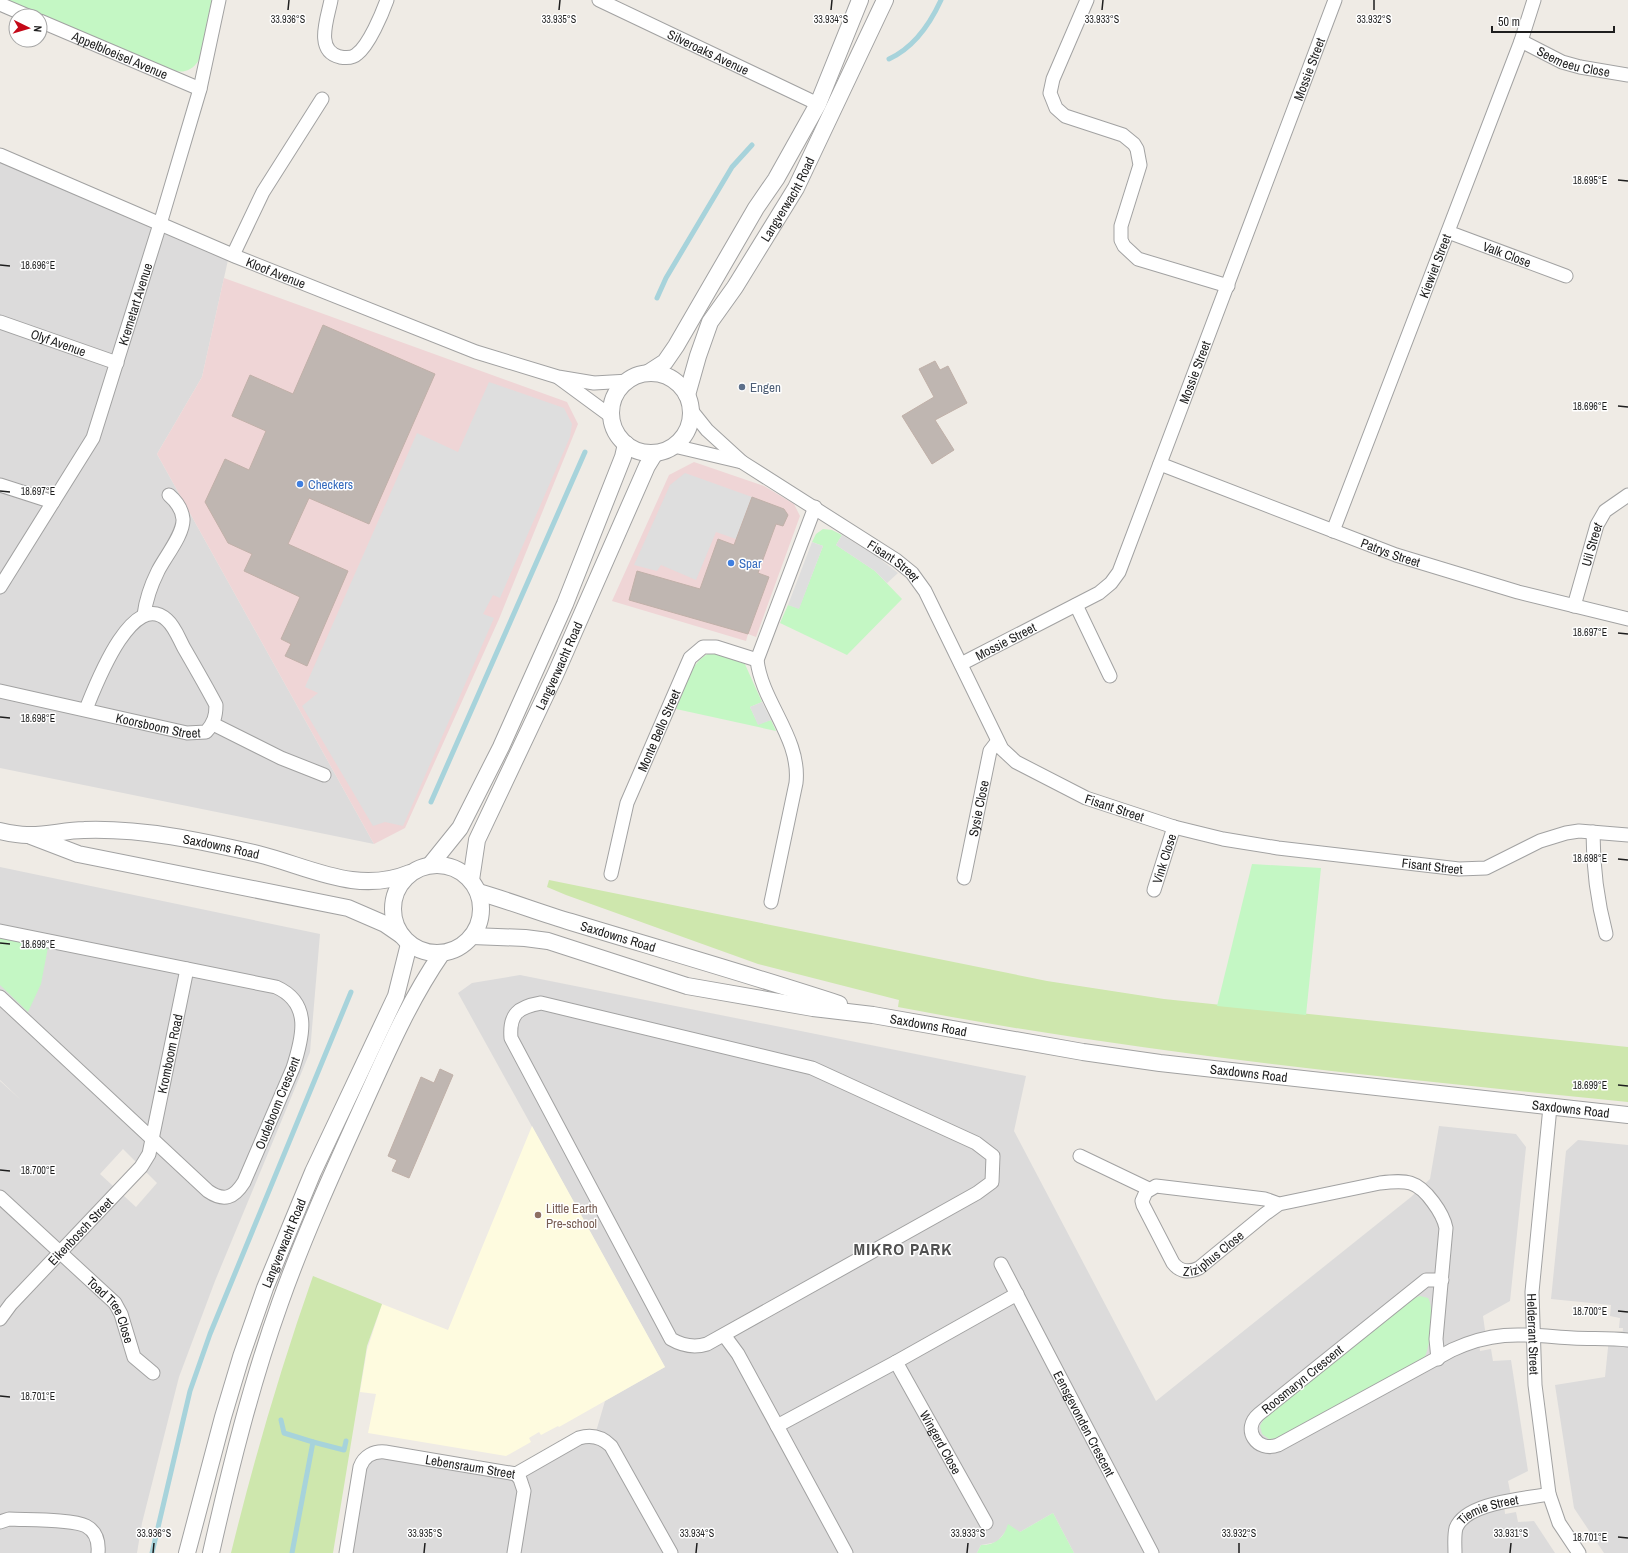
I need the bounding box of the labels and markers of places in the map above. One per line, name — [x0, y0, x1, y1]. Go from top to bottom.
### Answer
place label: Engen — [750, 379, 781, 396]
marker: Engen — [737, 382, 747, 392]
place label: Checkers — [308, 476, 353, 493]
marker: Checkers — [295, 479, 305, 489]
place label: Spar — [739, 555, 762, 572]
marker: Spar — [726, 558, 736, 568]
place label: Little Earth Pre-school — [546, 1200, 598, 1232]
marker: Little Earth Pre-school — [533, 1210, 543, 1220]

